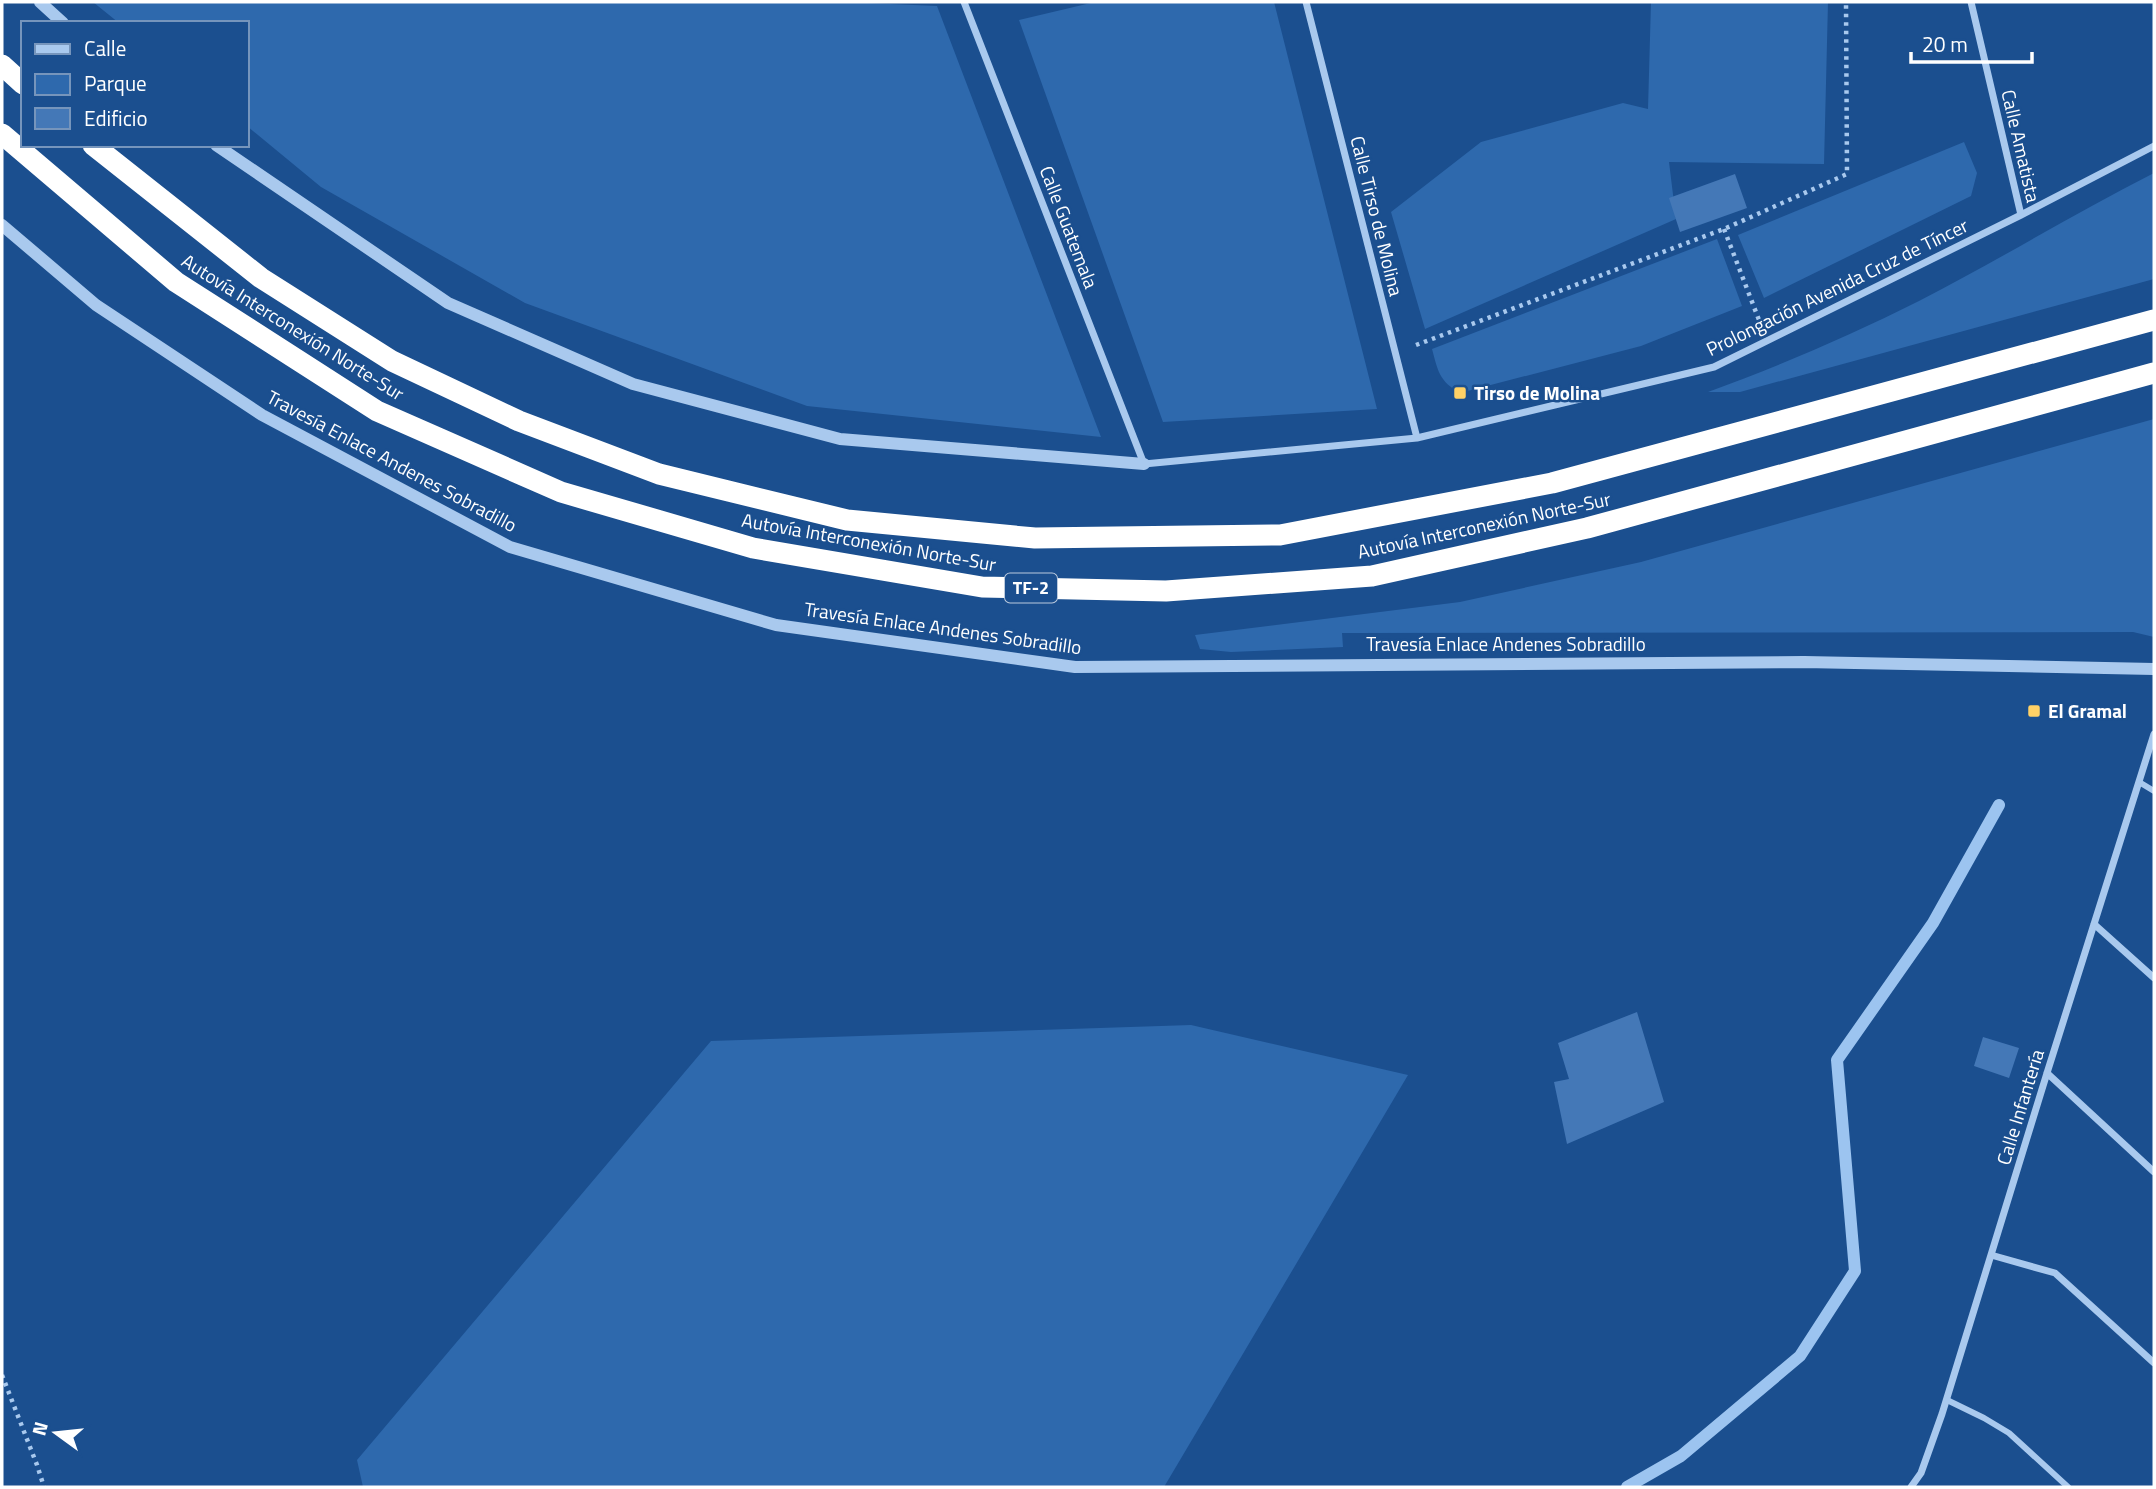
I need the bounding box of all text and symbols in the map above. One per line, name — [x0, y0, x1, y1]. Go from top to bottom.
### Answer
legend — [21, 21, 248, 147]
scale bar — [1911, 21, 2032, 65]
text: 20 m — [1922, 28, 1968, 60]
text: Calle — [84, 32, 126, 64]
text: Parque — [84, 67, 147, 99]
street label: Calle Amatista — [1994, 87, 2049, 206]
text: Edificio — [84, 102, 148, 134]
street label: Calle Tirso de Molina — [1344, 133, 1412, 300]
street label: Calle Guatemala — [1033, 161, 1106, 293]
street label: Prolongación Avenida Cruz de Tíncer — [1701, 210, 1973, 363]
street label: Autovía Interconexión Norte-Sur — [176, 246, 411, 407]
place label: Tirso de Molina — [1474, 378, 1600, 407]
street label: Travesía Enlace Andenes Sobradillo — [262, 382, 522, 539]
marker: Tirso de Molina — [1452, 385, 1468, 401]
street label: Autovía Interconexión Norte-Sur — [1355, 483, 1613, 566]
street label: Autovía Interconexión Norte-Sur — [740, 505, 999, 578]
road number: TF-2 — [1005, 574, 1057, 602]
street label: Travesía Enlace Andenes Sobradillo — [803, 594, 1084, 661]
street label: Travesía Enlace Andenes Sobradillo — [1366, 629, 1646, 658]
place label: El Gramal — [2048, 696, 2127, 725]
marker: El Gramal — [2026, 703, 2042, 719]
street label: Calle Infantería — [1988, 1045, 2051, 1168]
north arrow — [21, 1398, 91, 1468]
text: N — [23, 1418, 55, 1439]

